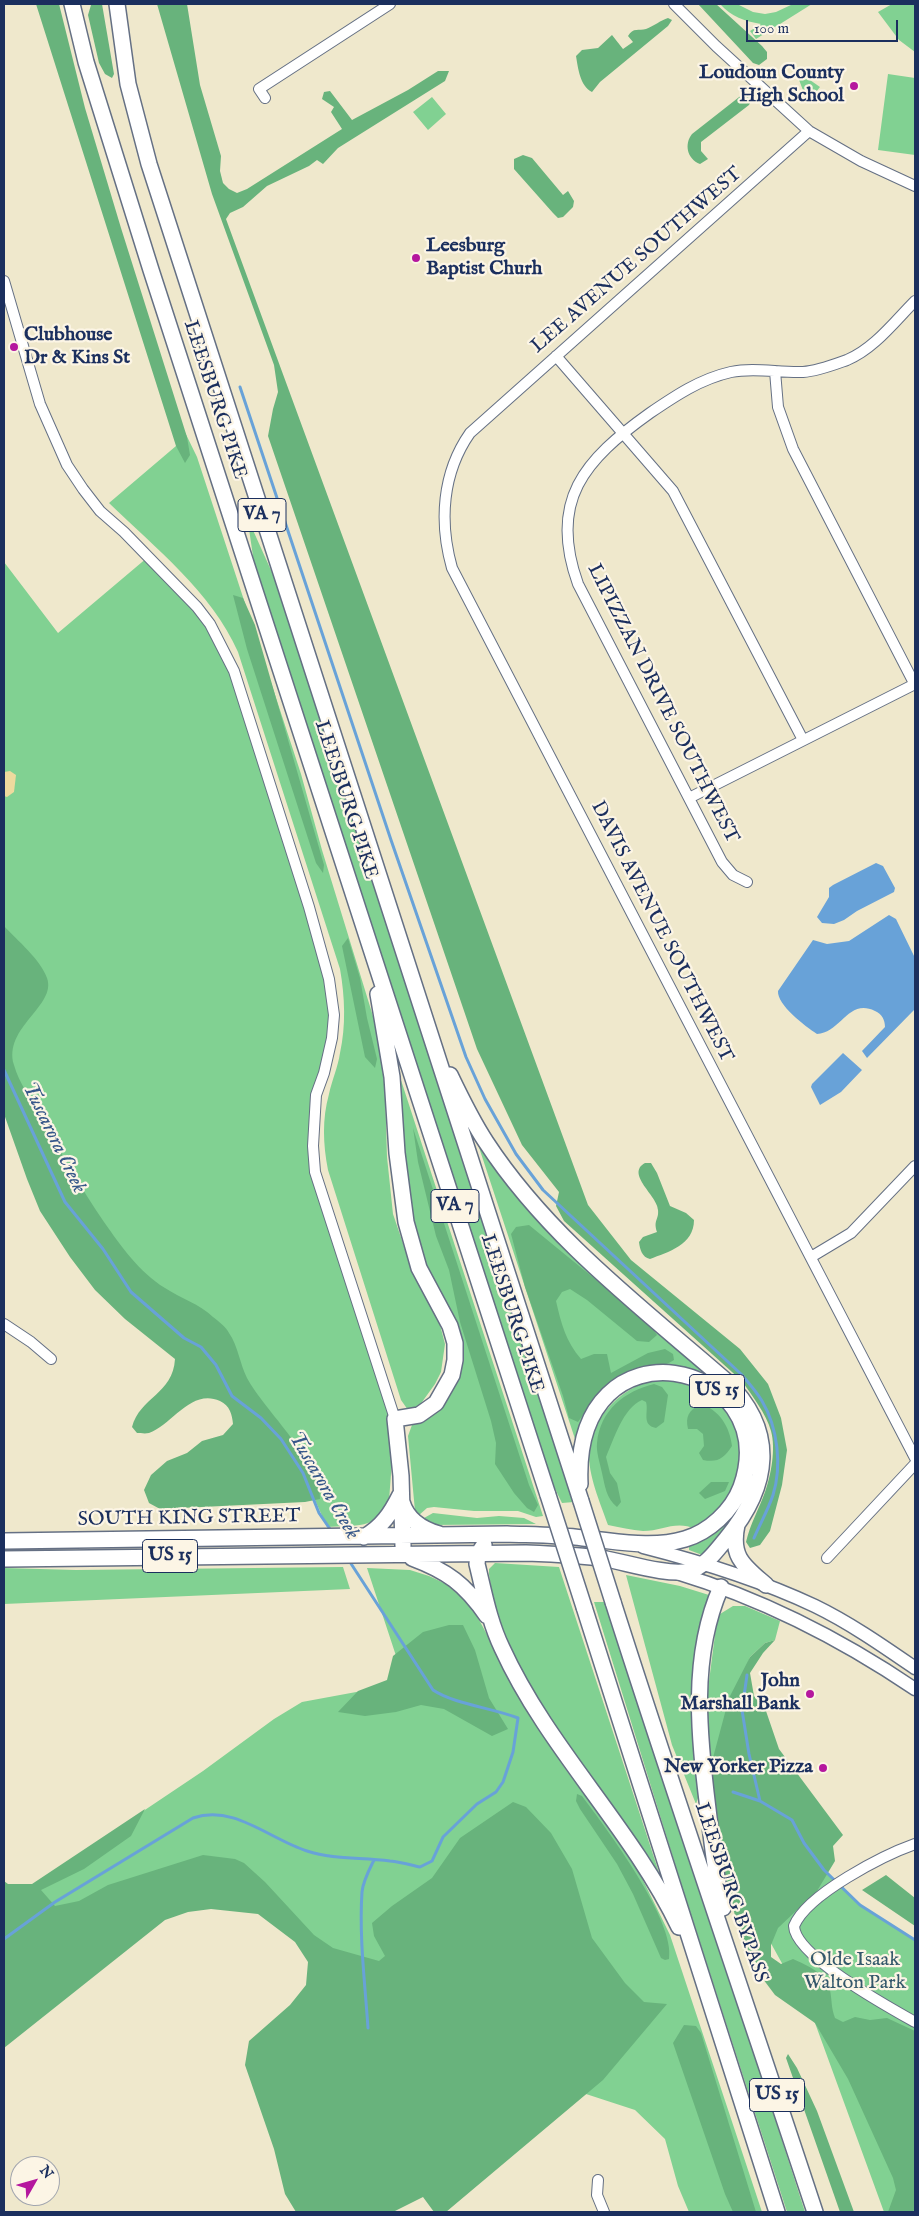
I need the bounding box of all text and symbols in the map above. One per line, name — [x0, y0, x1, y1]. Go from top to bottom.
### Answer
scale bar — [749, 10, 902, 42]
text: 100 m — [754, 19, 789, 38]
place label: Loudoun County High School — [699, 62, 844, 109]
marker: Loudoun County High School — [848, 80, 860, 92]
street label: LEE AVENUE SOUTHWEST — [527, 163, 747, 359]
place label: Leesburg Baptist Churh — [426, 235, 542, 282]
marker: Leesburg Baptist Churh — [410, 252, 422, 264]
street label: LEESBURG PIKE — [177, 318, 251, 482]
place label: Clubhouse Dr & Kins St — [24, 324, 130, 371]
marker: Clubhouse Dr & Kins St — [8, 341, 20, 353]
road number: VA 7 — [238, 498, 286, 532]
street label: LIPIZZAN DRIVE SOUTHWEST — [581, 560, 743, 848]
street label: LEESBURG PIKE — [308, 718, 382, 882]
street label: DAVIS AVENUE SOUTHWEST — [585, 797, 737, 1067]
water label: Tuscarora Creek — [15, 1078, 91, 1198]
road number: VA 7 — [431, 1190, 479, 1222]
street label: LEESBURG PIKE — [474, 1232, 548, 1396]
road number: US 15 — [690, 1374, 744, 1408]
water label: Tuscarora Creek — [282, 1427, 364, 1545]
street label: SOUTH KING STREET — [78, 1505, 300, 1533]
road number: US 15 — [142, 1540, 198, 1572]
place label: John Marshall Bank — [680, 1670, 800, 1717]
marker: John Marshall Bank — [804, 1688, 816, 1700]
place label: New Yorker Pizza — [664, 1756, 813, 1780]
marker: New Yorker Pizza — [817, 1762, 829, 1774]
street label: LEESBURG BYPASS — [688, 1800, 772, 1986]
park label: Olde Isaak Walton Park — [804, 1949, 906, 1996]
road number: US 15 — [750, 2078, 804, 2112]
north arrow — [10, 2156, 60, 2206]
text: N — [35, 2162, 57, 2183]

